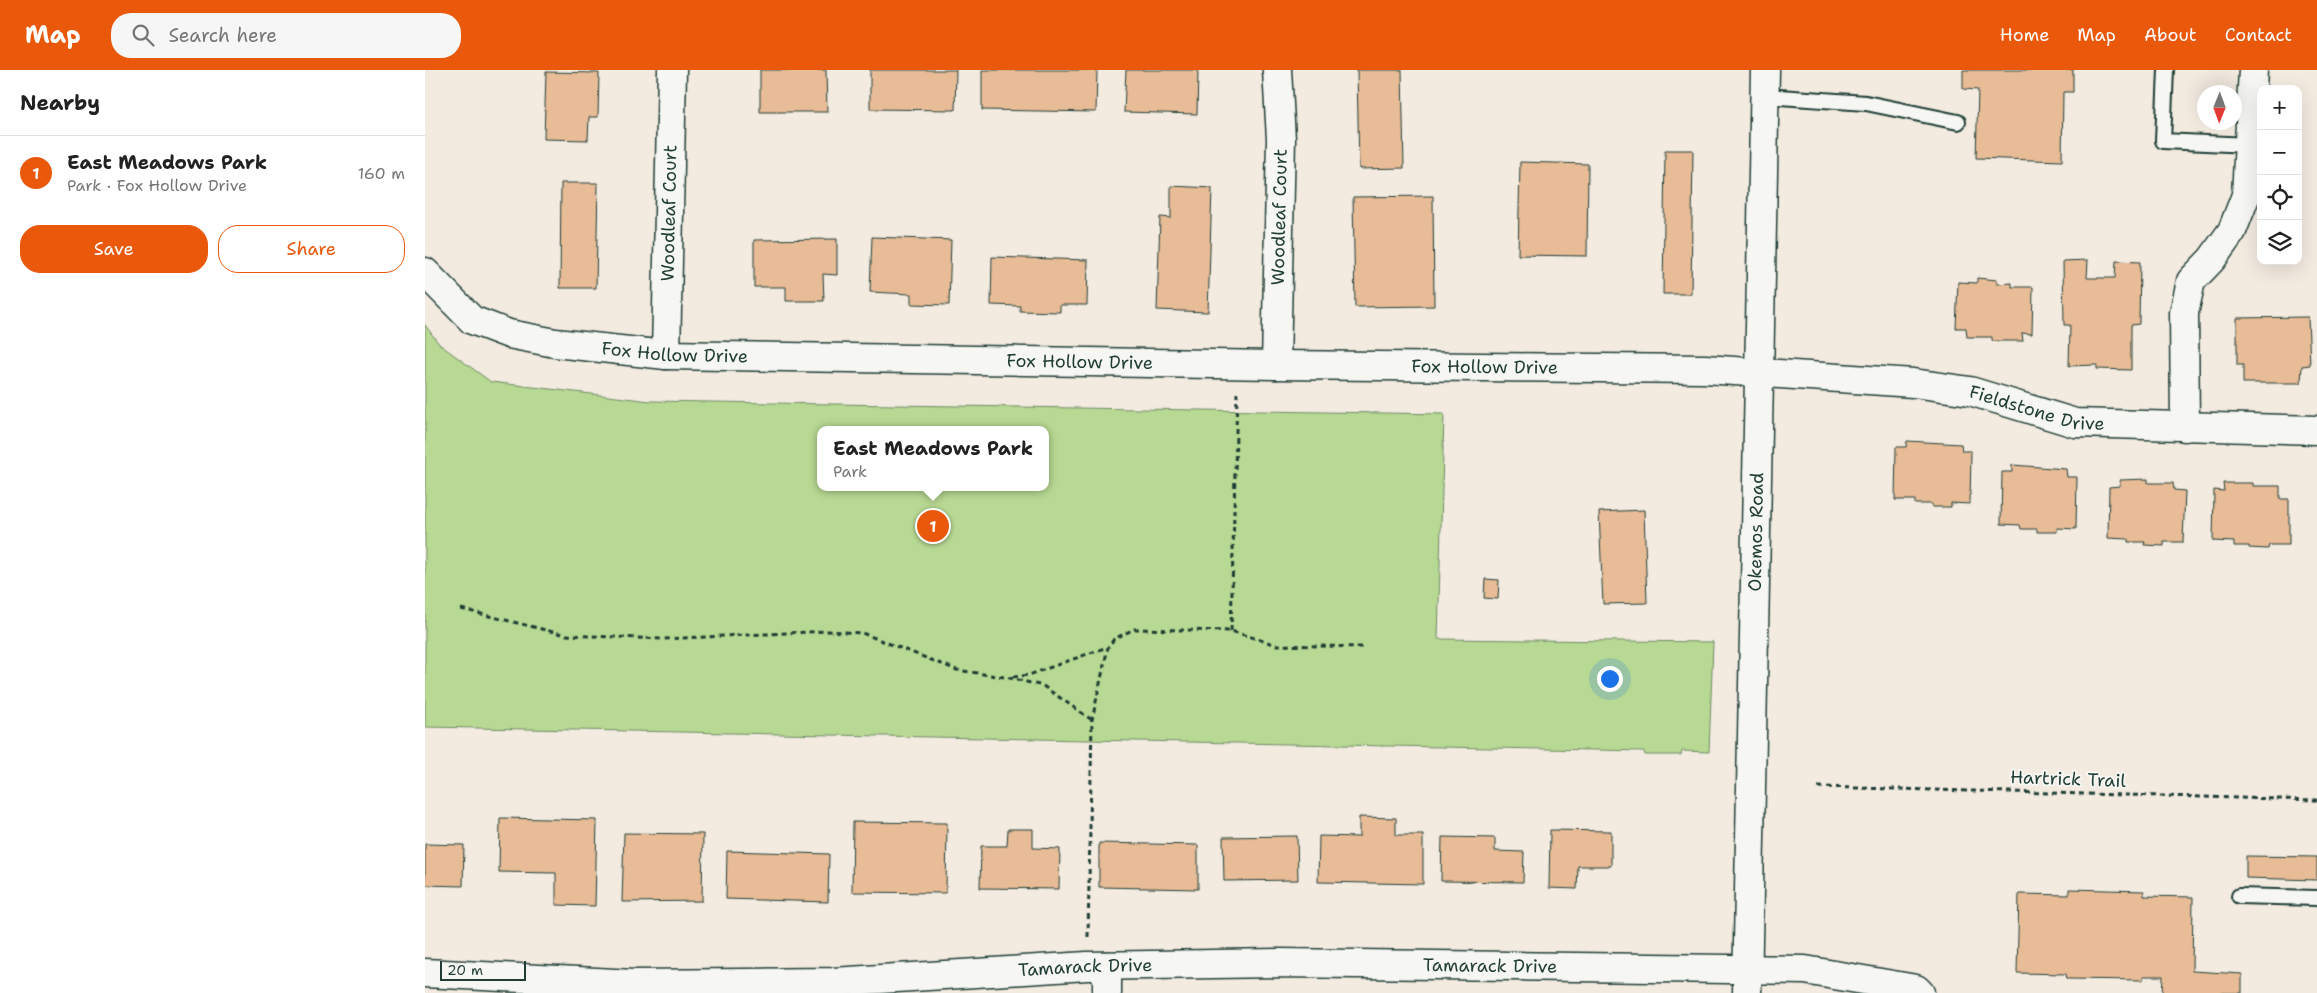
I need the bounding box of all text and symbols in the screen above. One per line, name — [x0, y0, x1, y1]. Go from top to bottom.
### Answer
search box — [111, 13, 461, 58]
text: Map — [25, 19, 81, 51]
icon: search — [129, 21, 157, 49]
text: Search here — [169, 23, 277, 48]
text: Home — [2000, 23, 2049, 47]
text: Map — [2077, 23, 2116, 47]
text: About — [2144, 23, 2197, 47]
text: Contact — [2225, 23, 2292, 47]
north arrow — [2197, 85, 2242, 130]
map controls — [2257, 85, 2302, 265]
button: + — [2257, 85, 2302, 130]
text: Nearby — [20, 89, 100, 117]
button: − — [2257, 130, 2302, 175]
street label: Woodleaf Court — [656, 144, 682, 282]
street label: Woodleaf Court — [1266, 148, 1293, 286]
text: East Meadows Park — [67, 150, 267, 175]
text: 1 — [32, 163, 40, 184]
text: 160 m — [358, 163, 405, 184]
text: Park · Fox Hollow Drive — [67, 175, 247, 196]
button: locate — [2257, 175, 2302, 220]
button: layers — [2257, 220, 2302, 265]
button: Save — [20, 225, 208, 273]
button: Share — [218, 225, 405, 273]
street label: Fox Hollow Drive — [600, 336, 748, 368]
street label: Fox Hollow Drive — [1006, 349, 1153, 375]
street label: Fox Hollow Drive — [1411, 354, 1558, 380]
street label: Fieldstone Drive — [1966, 379, 2105, 436]
popup — [817, 426, 1049, 491]
text: East Meadows Park — [833, 436, 1033, 461]
text: Park — [833, 461, 867, 482]
street label: Okemos Road — [1743, 472, 1769, 592]
pin: 1 — [917, 507, 949, 545]
your location — [1597, 666, 1623, 692]
street label: Hartrick Trail — [2010, 765, 2127, 793]
street label: Tamarack Drive — [1017, 953, 1153, 982]
street label: Tamarack Drive — [1423, 953, 1558, 979]
scale bar — [440, 958, 526, 981]
text: 20 m — [447, 961, 483, 979]

